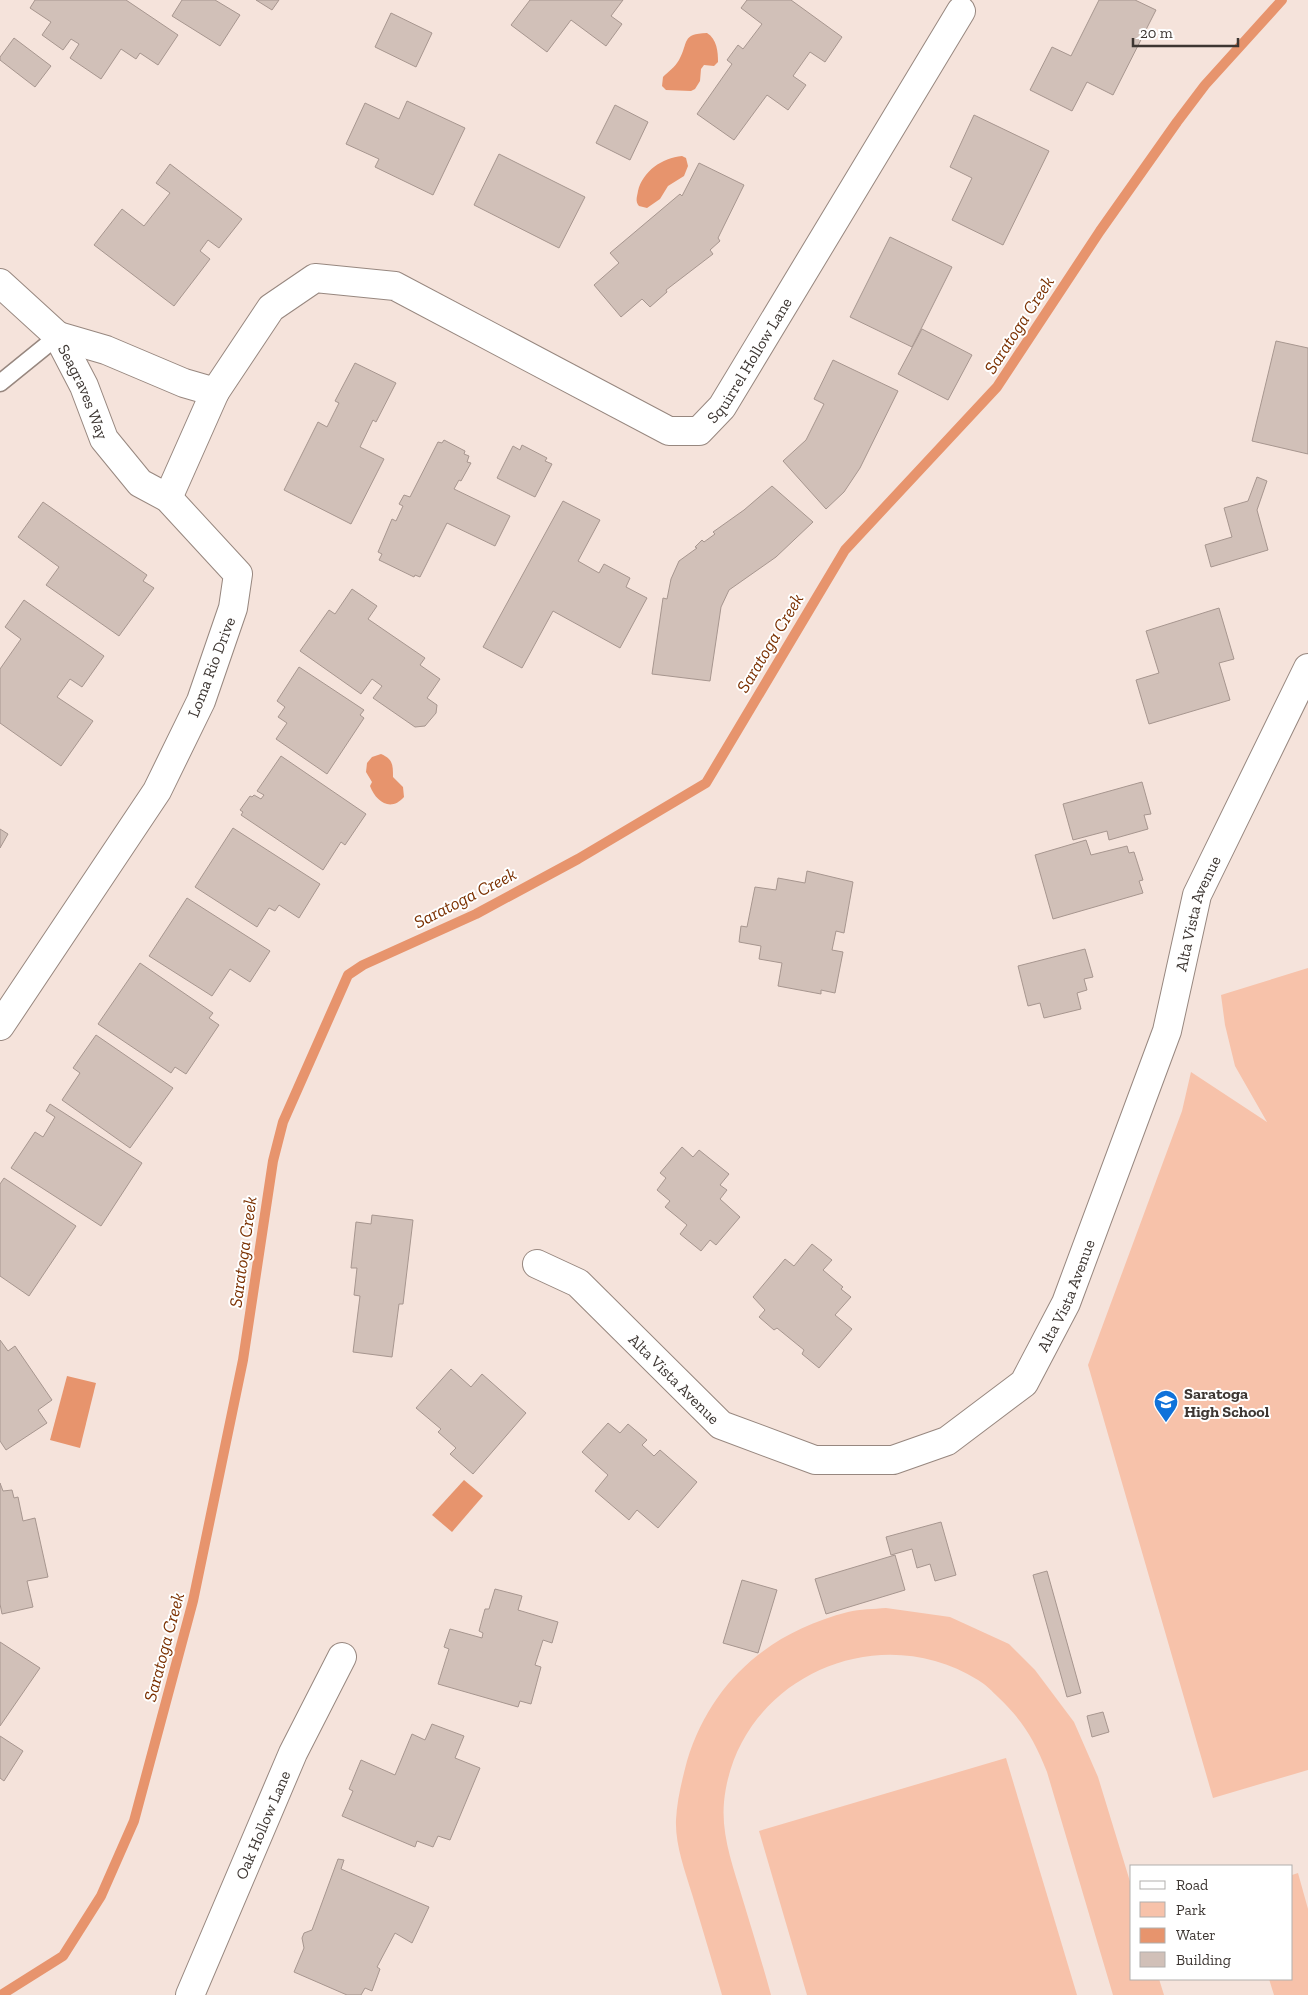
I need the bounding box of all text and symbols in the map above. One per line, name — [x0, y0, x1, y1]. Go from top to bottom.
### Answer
scale bar — [1133, 15, 1238, 47]
text: 20 m — [1140, 24, 1173, 42]
water label: Saratoga Creek — [979, 272, 1059, 378]
street label: Squirrel Hollow Lane — [703, 294, 796, 427]
street label: Seagraves Way — [54, 341, 113, 443]
water label: Saratoga Creek — [732, 589, 808, 697]
street label: Loma Rio Drive — [184, 614, 239, 720]
street label: Alta Vista Avenue — [1171, 853, 1225, 973]
water label: Saratoga Creek — [410, 863, 520, 933]
water label: Saratoga Creek — [224, 1195, 262, 1309]
street label: Alta Vista Avenue — [1033, 1237, 1099, 1355]
street label: Alta Vista Avenue — [625, 1330, 723, 1428]
place label: Saratoga High School — [1184, 1384, 1270, 1421]
school or university icon: Saratoga High School — [1153, 1389, 1179, 1423]
water label: Saratoga Creek — [139, 1590, 189, 1704]
street label: Oak Hollow Lane — [231, 1768, 294, 1882]
legend — [1130, 1865, 1293, 1980]
text: Road — [1176, 1876, 1209, 1894]
text: Park — [1176, 1901, 1206, 1919]
text: Water — [1176, 1926, 1216, 1944]
text: Building — [1176, 1951, 1231, 1969]

